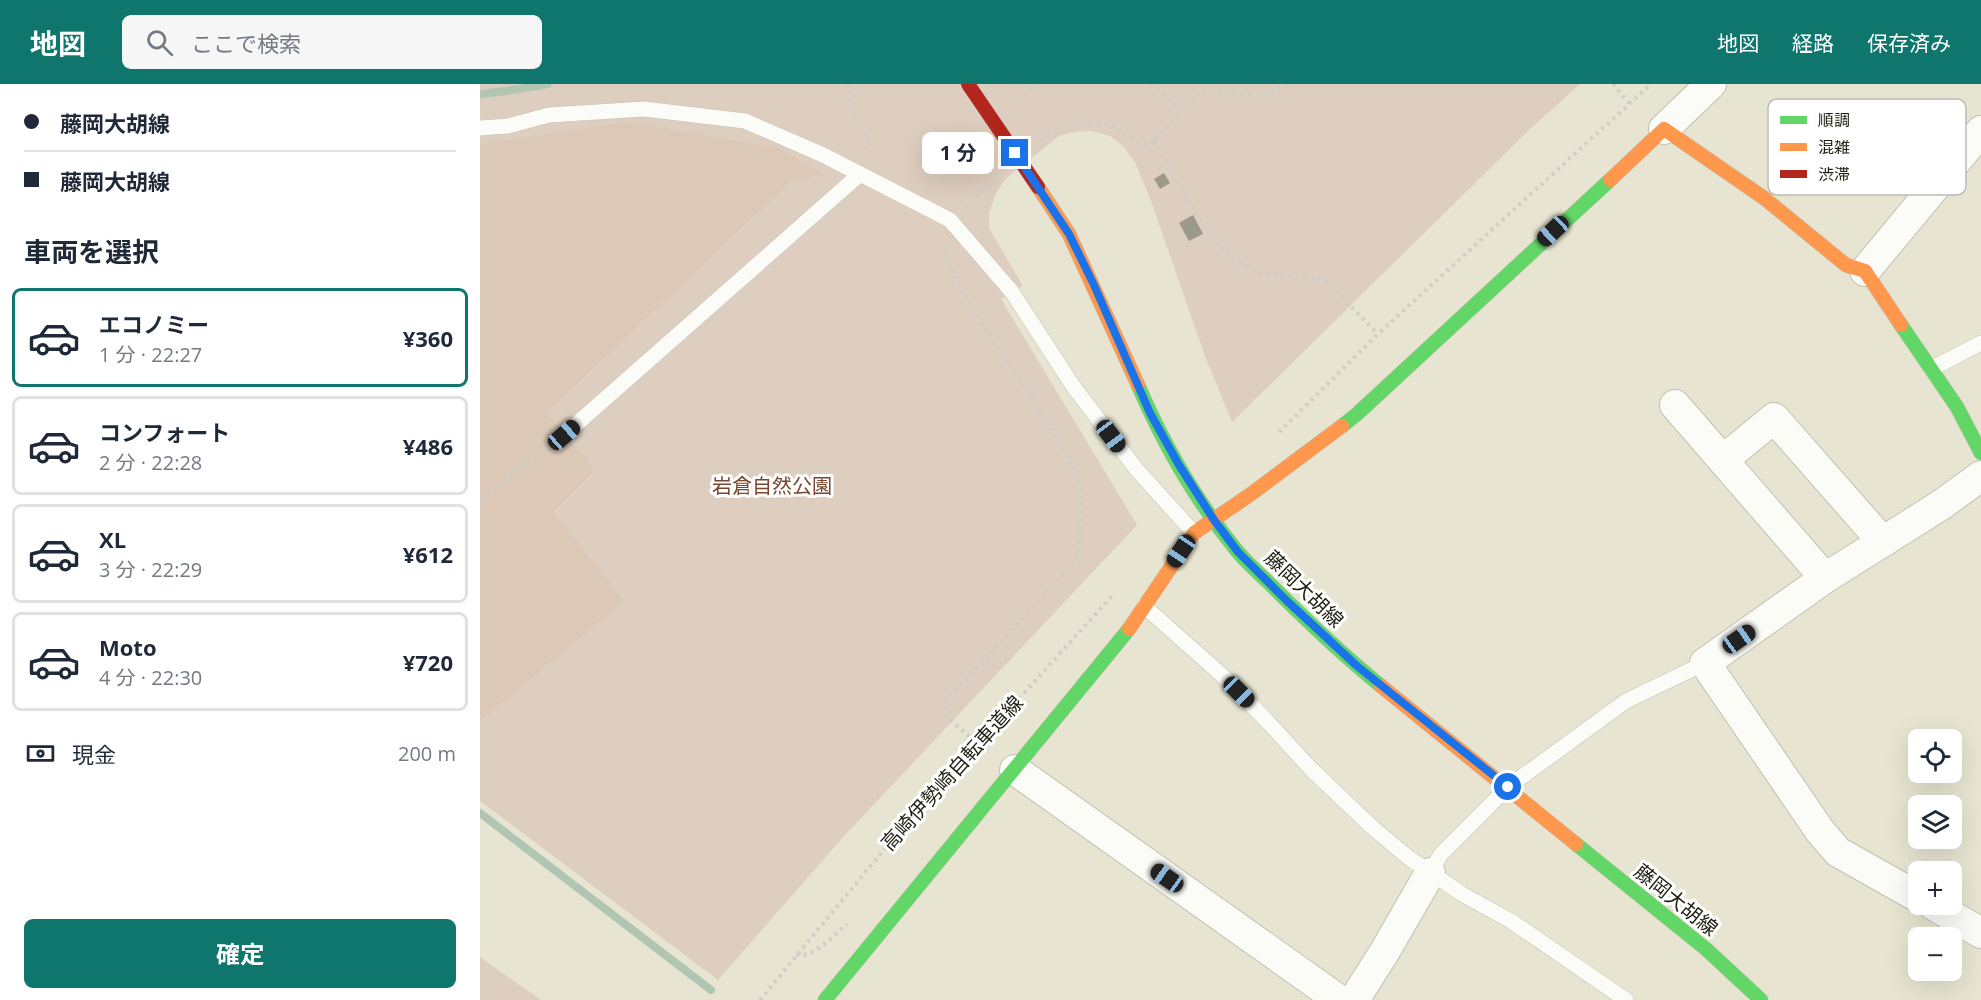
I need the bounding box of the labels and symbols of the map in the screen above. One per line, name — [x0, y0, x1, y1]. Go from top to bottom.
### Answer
legend — [1768, 99, 1966, 195]
text: 順調 — [1818, 109, 1850, 131]
callout: 1 分 — [922, 132, 994, 174]
text: 混雑 — [1818, 136, 1850, 158]
route end — [1001, 139, 1028, 166]
text: 渋滞 — [1818, 163, 1850, 185]
car — [1534, 212, 1572, 250]
car — [545, 416, 583, 454]
car — [1093, 416, 1129, 456]
park label: 岩倉自然公園 — [712, 472, 832, 499]
car — [1163, 531, 1199, 571]
street label: 藤岡大胡線 — [1259, 544, 1350, 633]
car — [1719, 621, 1759, 657]
car — [1220, 673, 1258, 711]
street label: 高崎伊勢崎自転車道線 — [875, 689, 1029, 856]
route start — [1494, 773, 1521, 800]
street label: 藤岡大胡線 — [1629, 858, 1724, 942]
car — [1147, 860, 1187, 896]

